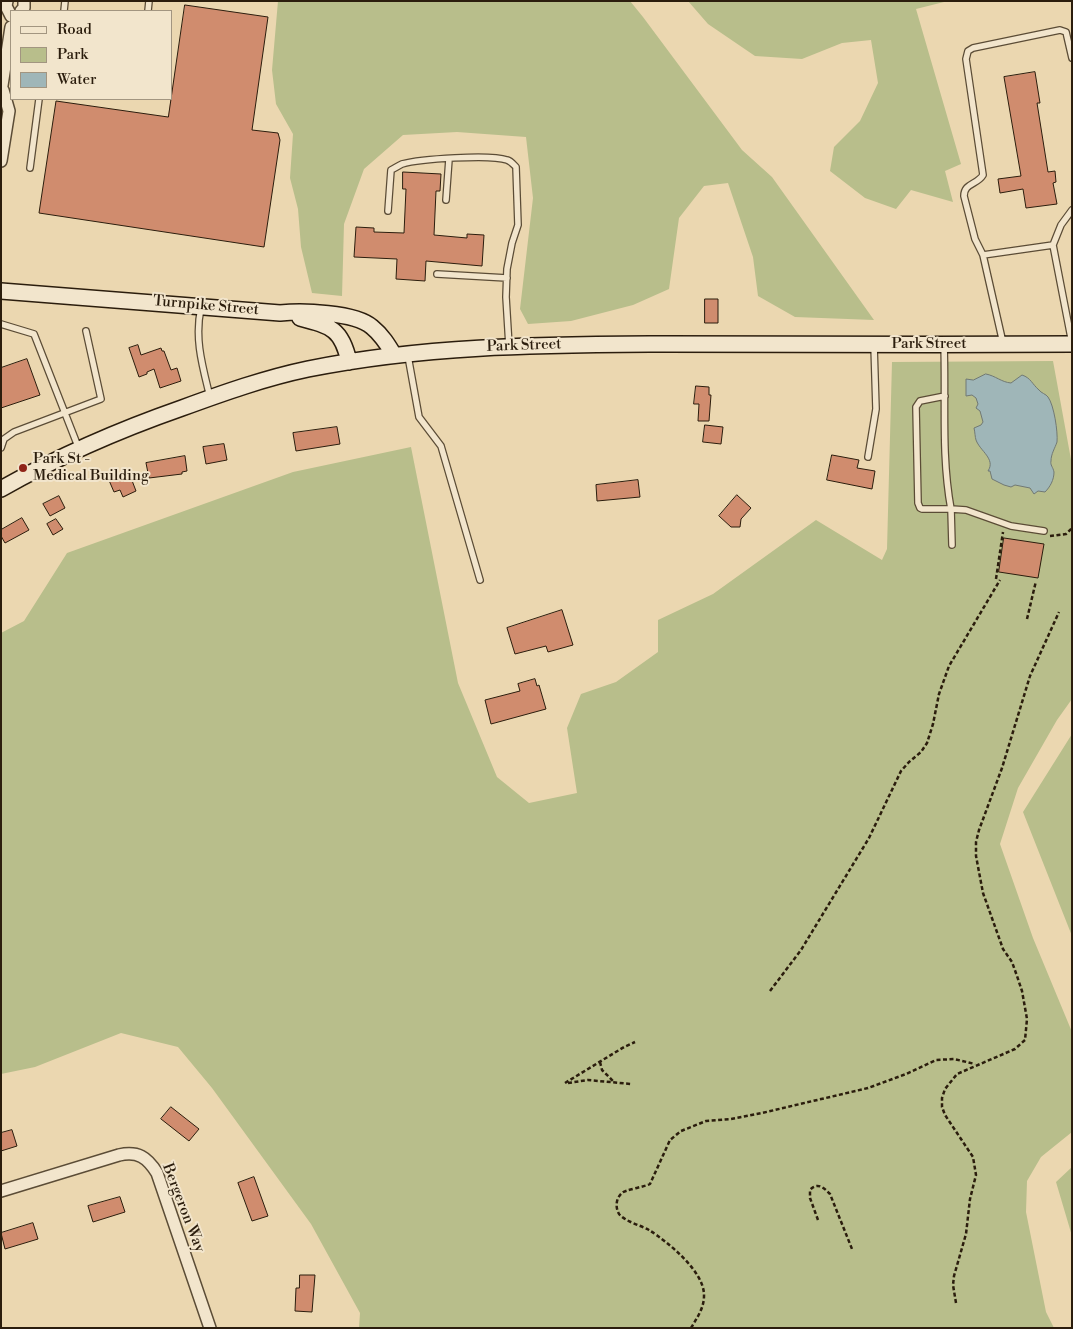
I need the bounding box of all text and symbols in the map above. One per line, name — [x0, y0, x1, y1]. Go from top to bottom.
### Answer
legend — [10, 10, 172, 100]
text: Road — [57, 20, 92, 39]
text: Park — [57, 45, 88, 64]
text: Water — [57, 70, 96, 89]
street label: Turnpike Street — [152, 292, 260, 320]
street label: Park Street — [891, 335, 967, 353]
street label: Park Street — [486, 336, 562, 356]
place label: Park St - Medical Building — [33, 450, 149, 485]
marker: Park St - Medical Building — [17, 462, 29, 474]
street label: Bergeron Way — [158, 1161, 208, 1255]

